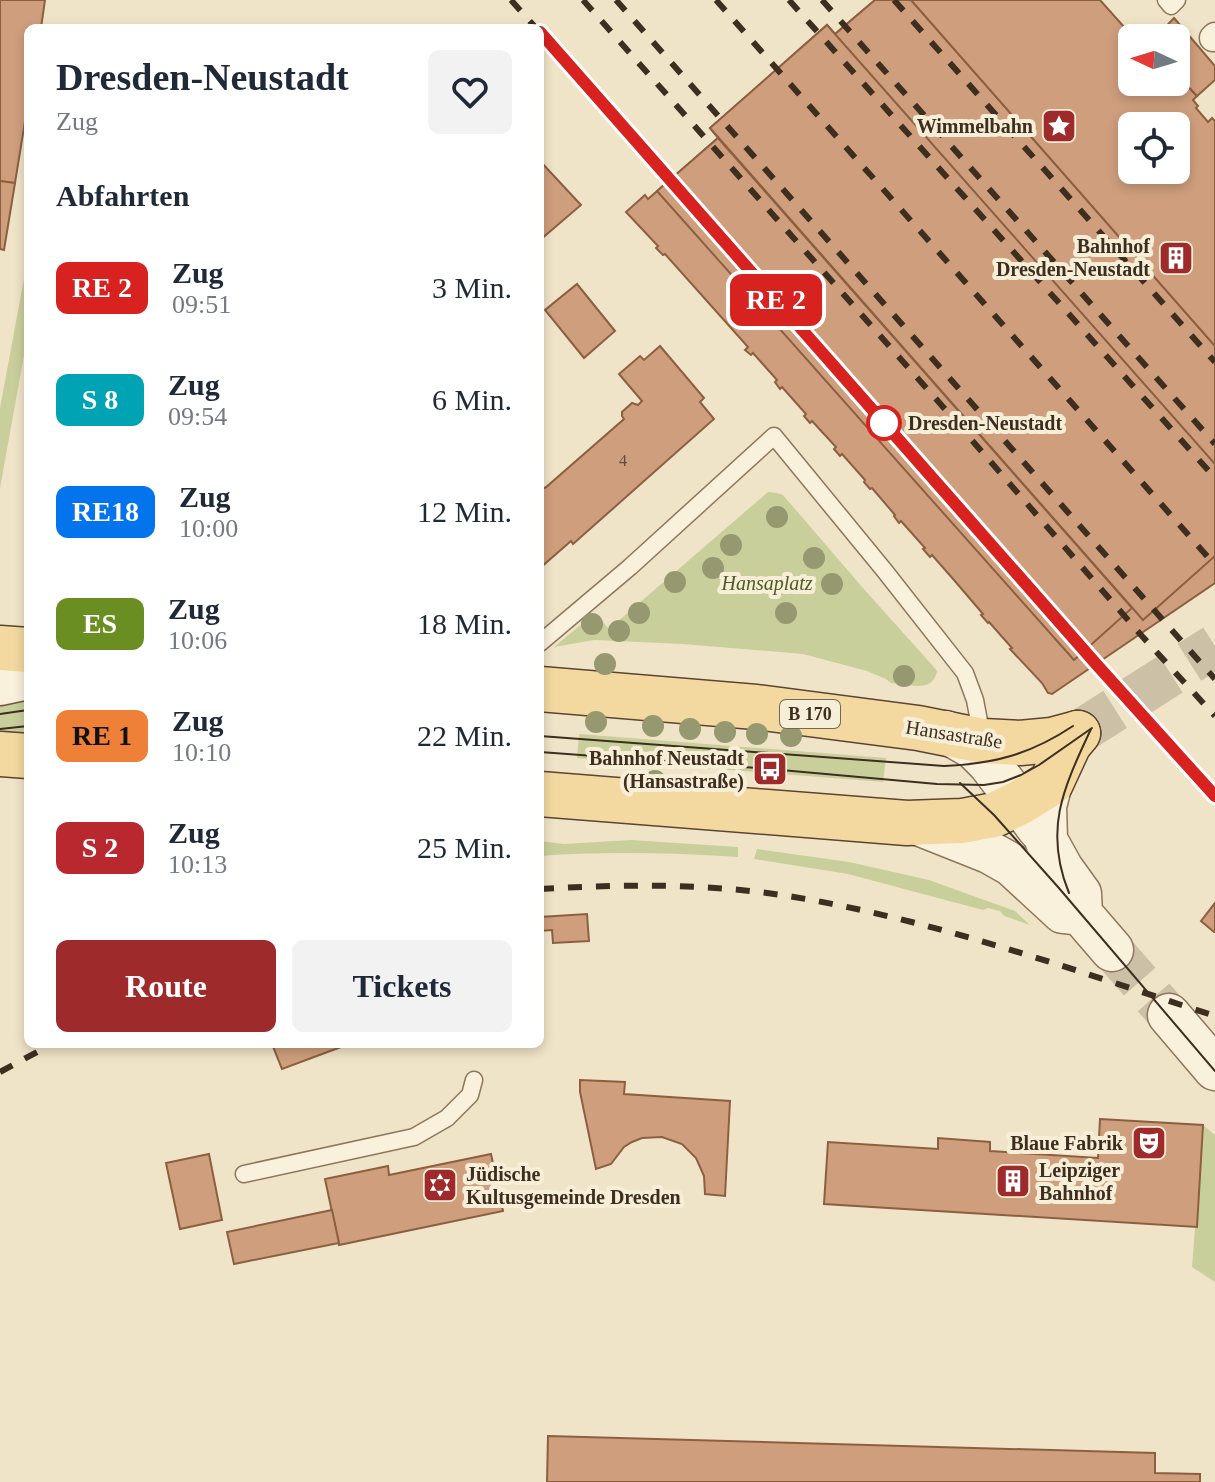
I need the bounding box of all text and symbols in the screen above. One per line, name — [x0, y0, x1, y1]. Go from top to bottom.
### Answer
north arrow — [1118, 24, 1190, 96]
map controls — [1118, 24, 1190, 184]
button: heart — [428, 50, 512, 134]
text: Dresden-Neustadt — [56, 56, 349, 98]
text: Zug — [56, 107, 98, 136]
place icon: Wimmelbahn — [1040, 107, 1078, 145]
button: locate — [1118, 112, 1190, 184]
place label: Wimmelbahn — [917, 115, 1033, 137]
text: Abfahrten — [56, 179, 189, 212]
place label: Bahnhof Dresden-Neustadt — [996, 235, 1150, 280]
building icon: Bahnhof Dresden-Neustadt — [1157, 239, 1195, 277]
text: Zug — [172, 256, 224, 289]
text: 3 Min. — [432, 271, 512, 304]
text: RE 2 — [72, 272, 132, 303]
line badge: RE 2 — [720, 274, 832, 326]
text: RE 2 — [746, 284, 806, 315]
text: 09:51 — [172, 290, 231, 319]
text: Zug — [168, 368, 220, 401]
text: 6 Min. — [432, 383, 512, 416]
text: S 8 — [82, 384, 118, 415]
text: 09:54 — [168, 402, 227, 431]
marker: Dresden-Neustadt — [867, 406, 901, 440]
place label: Dresden-Neustadt — [908, 412, 1062, 434]
house number: 4 — [619, 452, 627, 469]
text: Zug — [179, 480, 231, 513]
text: 12 Min. — [417, 495, 512, 528]
text: RE18 — [72, 496, 139, 527]
text: 10:00 — [179, 514, 238, 543]
park label: Hansaplatz — [720, 572, 813, 595]
text: Zug — [168, 592, 220, 625]
text: 18 Min. — [417, 607, 512, 640]
text: ES — [83, 608, 117, 639]
text: 10:06 — [168, 626, 227, 655]
road number: B 170 — [780, 700, 840, 728]
text: Zug — [172, 704, 224, 737]
street label: Hansastraße — [904, 715, 1004, 753]
text: 22 Min. — [417, 719, 512, 752]
text: RE 1 — [72, 720, 132, 751]
text: 10:10 — [172, 738, 231, 767]
place label: Bahnhof Neustadt (Hansastraße) — [589, 747, 744, 793]
bus stop icon: Bahnhof Neustadt (Hansastraße) — [751, 750, 789, 788]
text: Zug — [168, 816, 220, 849]
text: 25 Min. — [417, 831, 512, 864]
text: S 2 — [82, 832, 118, 863]
text: 10:13 — [168, 850, 227, 879]
button: Route — [56, 940, 276, 1032]
button: Tickets — [292, 940, 512, 1032]
theatre icon: Blaue Fabrik — [1130, 1124, 1168, 1162]
place label: Blaue Fabrik — [1010, 1132, 1124, 1154]
place label: Leipziger Bahnhof — [1039, 1159, 1120, 1204]
building icon: Leipziger Bahnhof — [994, 1162, 1032, 1200]
place label: Jüdische Kultusgemeinde Dresden — [466, 1163, 681, 1209]
synagogue icon: Jüdische Kultusgemeinde Dresden — [421, 1166, 459, 1204]

